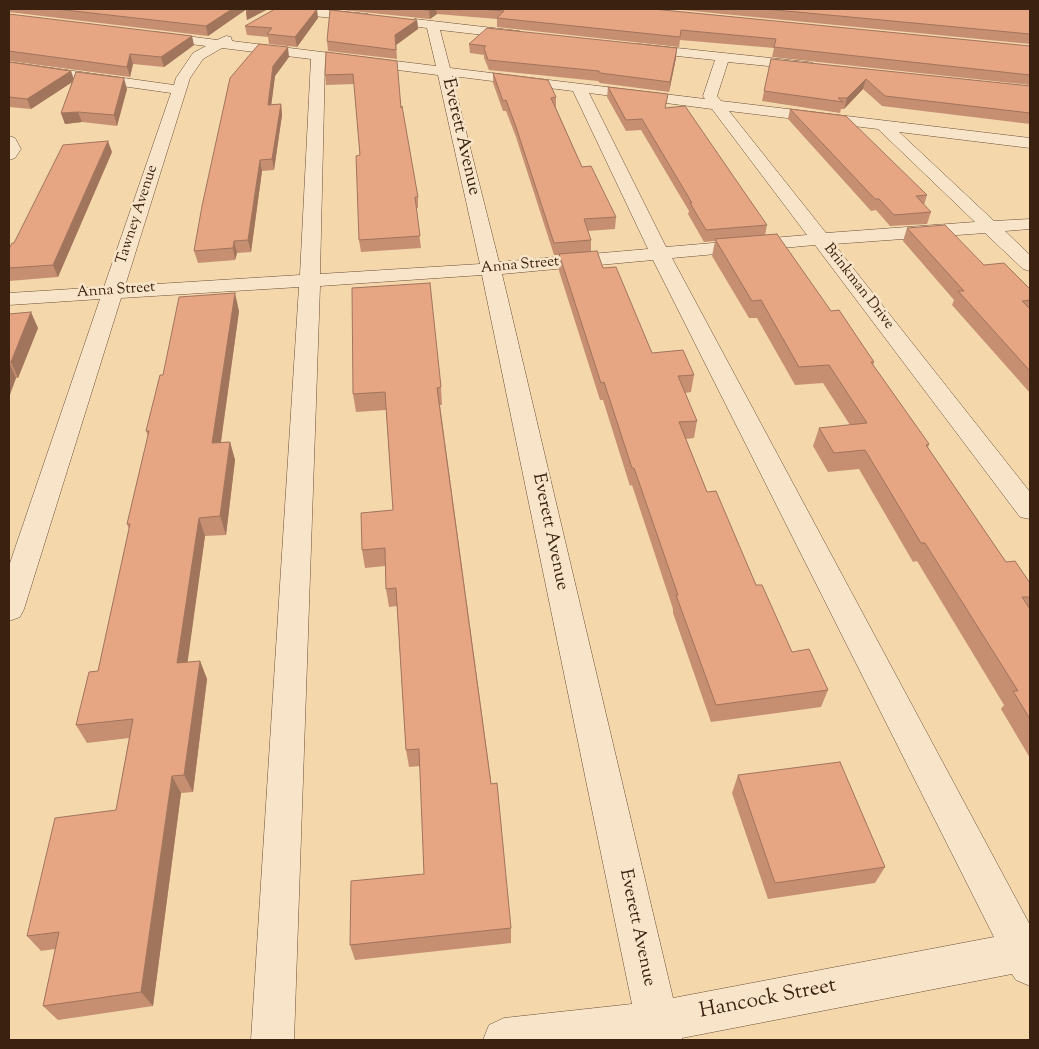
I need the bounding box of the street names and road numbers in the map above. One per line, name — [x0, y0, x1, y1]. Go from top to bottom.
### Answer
street label: Everett Avenue — [436, 76, 484, 198]
street label: Tawney Avenue — [113, 163, 163, 267]
street label: Brinkman Drive — [819, 241, 897, 333]
street label: Anna Street — [480, 254, 560, 278]
street label: Anna Street — [76, 279, 156, 303]
street label: Everett Avenue — [526, 471, 572, 593]
street label: Everett Avenue — [613, 867, 659, 989]
street label: Hancock Street — [697, 974, 839, 1026]

